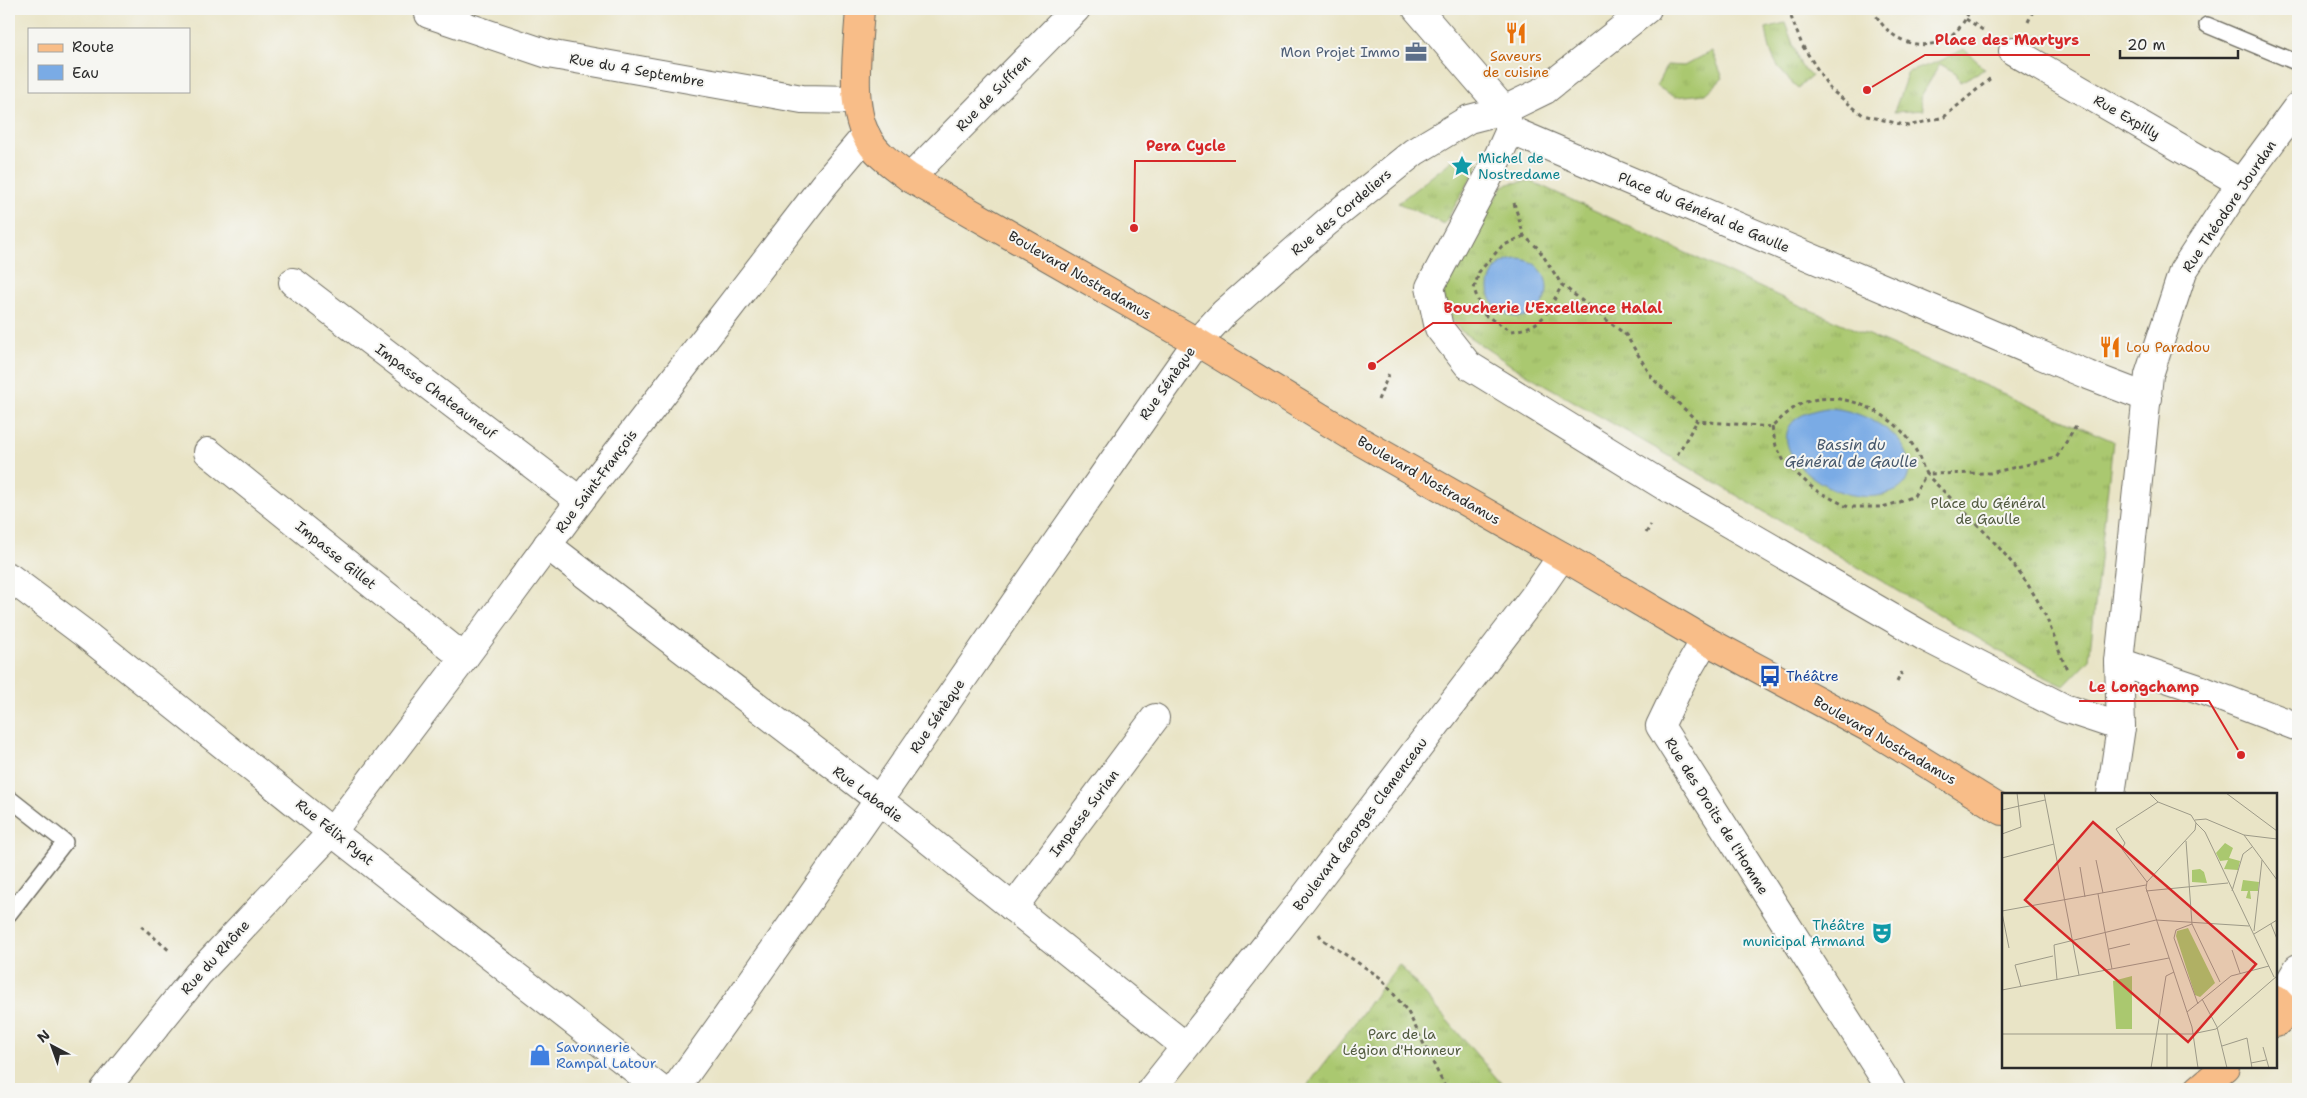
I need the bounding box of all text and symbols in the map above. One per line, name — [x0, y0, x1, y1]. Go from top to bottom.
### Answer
restaurant icon: Saveurs de cuisine — [1503, 20, 1529, 46]
callout: Place des Martyrs — [1925, 25, 2090, 55]
legend — [28, 28, 190, 92]
scale bar — [2120, 28, 2237, 60]
text: Place des Martyrs — [1935, 30, 2079, 50]
text: 20 m — [2127, 35, 2166, 55]
text: Route — [72, 37, 114, 57]
office icon: Mon Projet Immo — [1403, 39, 1429, 65]
place label: Mon Projet Immo — [1281, 43, 1400, 61]
place label: Saveurs de cuisine — [1483, 47, 1549, 81]
street label: Rue du 4 Septembre — [568, 49, 706, 91]
street label: Rue de Suffren — [952, 51, 1034, 135]
text: Eau — [72, 63, 99, 83]
street label: Rue Expilly — [2091, 91, 2163, 143]
callout: Pera Cycle — [1135, 131, 1236, 161]
text: Pera Cycle — [1146, 136, 1226, 156]
street label: Rue Théodore Jourdan — [2178, 136, 2280, 275]
place label: Michel de Nostredame — [1478, 149, 1561, 183]
place icon: Michel de Nostredame — [1449, 153, 1475, 179]
street label: Rue des Cordeliers — [1287, 165, 1395, 259]
street label: Place du Général de Gaulle — [1615, 168, 1793, 256]
street label: Boulevard Nostradamus — [1005, 227, 1155, 323]
callout: Boucherie L'Excellence Halal — [1433, 293, 1672, 323]
text: Boucherie L'Excellence Halal — [1443, 298, 1663, 318]
restaurant icon: Lou Paradou — [2097, 334, 2123, 360]
place label: Lou Paradou — [2126, 338, 2210, 356]
street label: Impasse Chateauneuf — [372, 340, 501, 443]
street label: Rue Sénèque — [1135, 343, 1199, 423]
street label: Rue Saint-François — [551, 426, 641, 536]
street label: Boulevard Nostradamus — [1354, 432, 1504, 528]
water label: Bassin du Général de Gaulle — [1785, 435, 1917, 472]
park label: Place du Général de Gaulle — [1930, 494, 2046, 528]
street label: Impasse Gillet — [292, 517, 380, 593]
bus stop icon: Théâtre — [1757, 663, 1783, 689]
place label: Théâtre — [1786, 667, 1839, 685]
callout: Le Longchamp — [2079, 671, 2209, 701]
street label: Rue Sénèque — [906, 675, 968, 757]
text: Le Longchamp — [2089, 677, 2199, 697]
street label: Boulevard Nostradamus — [1810, 692, 1960, 788]
street label: Boulevard Georges Clemenceau — [1289, 734, 1431, 914]
street label: Rue des Droits de l'Homme — [1661, 734, 1773, 898]
street label: Rue Labadie — [829, 762, 907, 826]
street label: Impasse Surian — [1045, 765, 1123, 860]
inset map — [2002, 793, 2277, 1068]
street label: Rue Félix Pyat — [292, 795, 378, 869]
street label: Rue du Rhône — [177, 916, 253, 998]
place label: Théâtre municipal Armand — [1742, 916, 1865, 950]
theatre icon: Théâtre municipal Armand — [1869, 920, 1895, 946]
north arrow — [28, 1020, 78, 1070]
park label: Parc de la Légion d'Honneur — [1343, 1025, 1462, 1059]
text: N — [33, 1026, 54, 1047]
place label: Savonnerie Rampal Latour — [556, 1038, 657, 1072]
shop icon: Savonnerie Rampal Latour — [527, 1042, 553, 1068]

